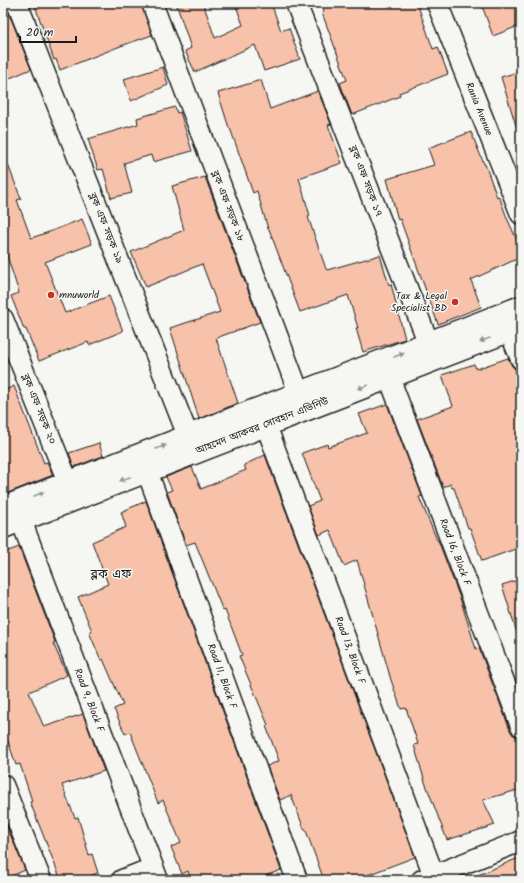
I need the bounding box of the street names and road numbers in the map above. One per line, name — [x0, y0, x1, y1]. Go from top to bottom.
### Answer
street label: Rania Avenue — [461, 80, 497, 139]
street label: ব্লক এফ সড়ক ১৭ — [345, 142, 387, 219]
street label: ব্লক এফ সড়ক ১৮ — [207, 167, 249, 244]
street label: ব্লক এফ সড়ক ১৯ — [84, 189, 127, 266]
street label: ব্লক এফ সড়ক ২০ — [17, 370, 60, 447]
street label: আহমেদ আকবর সোবহান এভিনিউ — [192, 393, 332, 459]
street label: Road 16, Block F — [435, 516, 475, 589]
street label: Road 13, Block F — [330, 614, 370, 687]
street label: Road 11, Block F — [203, 641, 241, 712]
street label: Road 9, Block F — [70, 666, 109, 735]

